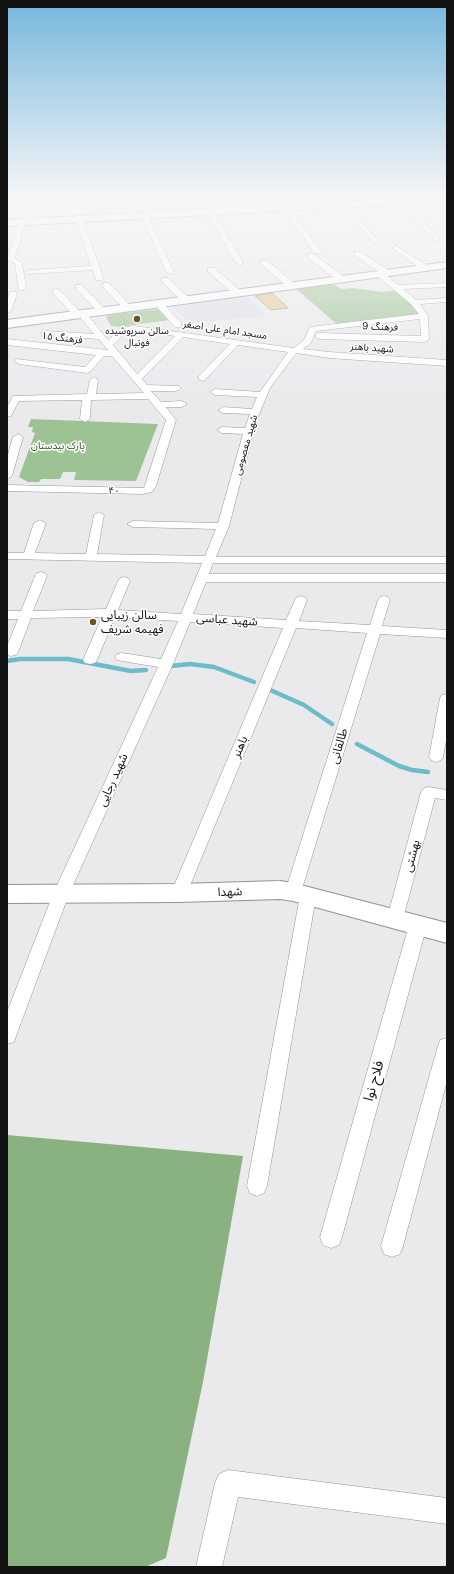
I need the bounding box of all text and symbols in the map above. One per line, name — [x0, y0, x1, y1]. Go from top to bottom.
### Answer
marker: سالن سرپوشیده فوتبال — [132, 314, 142, 324]
street label: مسجد امام علی اصغر — [182, 318, 268, 342]
street label: فرهنگ 9 — [362, 320, 398, 334]
place label: سالن سرپوشیده فوتبال — [105, 325, 169, 348]
street label: فرهنگ ۱۵ — [41, 330, 83, 346]
street label: شهید باهنر — [350, 340, 394, 356]
street label: شهید معصومی — [232, 414, 260, 476]
park label: پارک بیدستان — [31, 440, 85, 452]
street label: ۴۰ — [108, 485, 120, 497]
place label: سالن زیبایی فهیمه شریف — [101, 608, 164, 636]
street label: شهید عباسی — [196, 611, 258, 629]
marker: سالن زیبایی فهیمه شریف — [88, 617, 98, 627]
street label: طالقانی — [327, 727, 351, 765]
street label: باهنر — [229, 734, 251, 760]
street label: شهید رجایی — [95, 751, 131, 809]
street label: بهشتی — [401, 838, 423, 874]
street label: شهدا — [217, 884, 243, 900]
street label: فلاح نوا — [360, 1059, 388, 1103]

